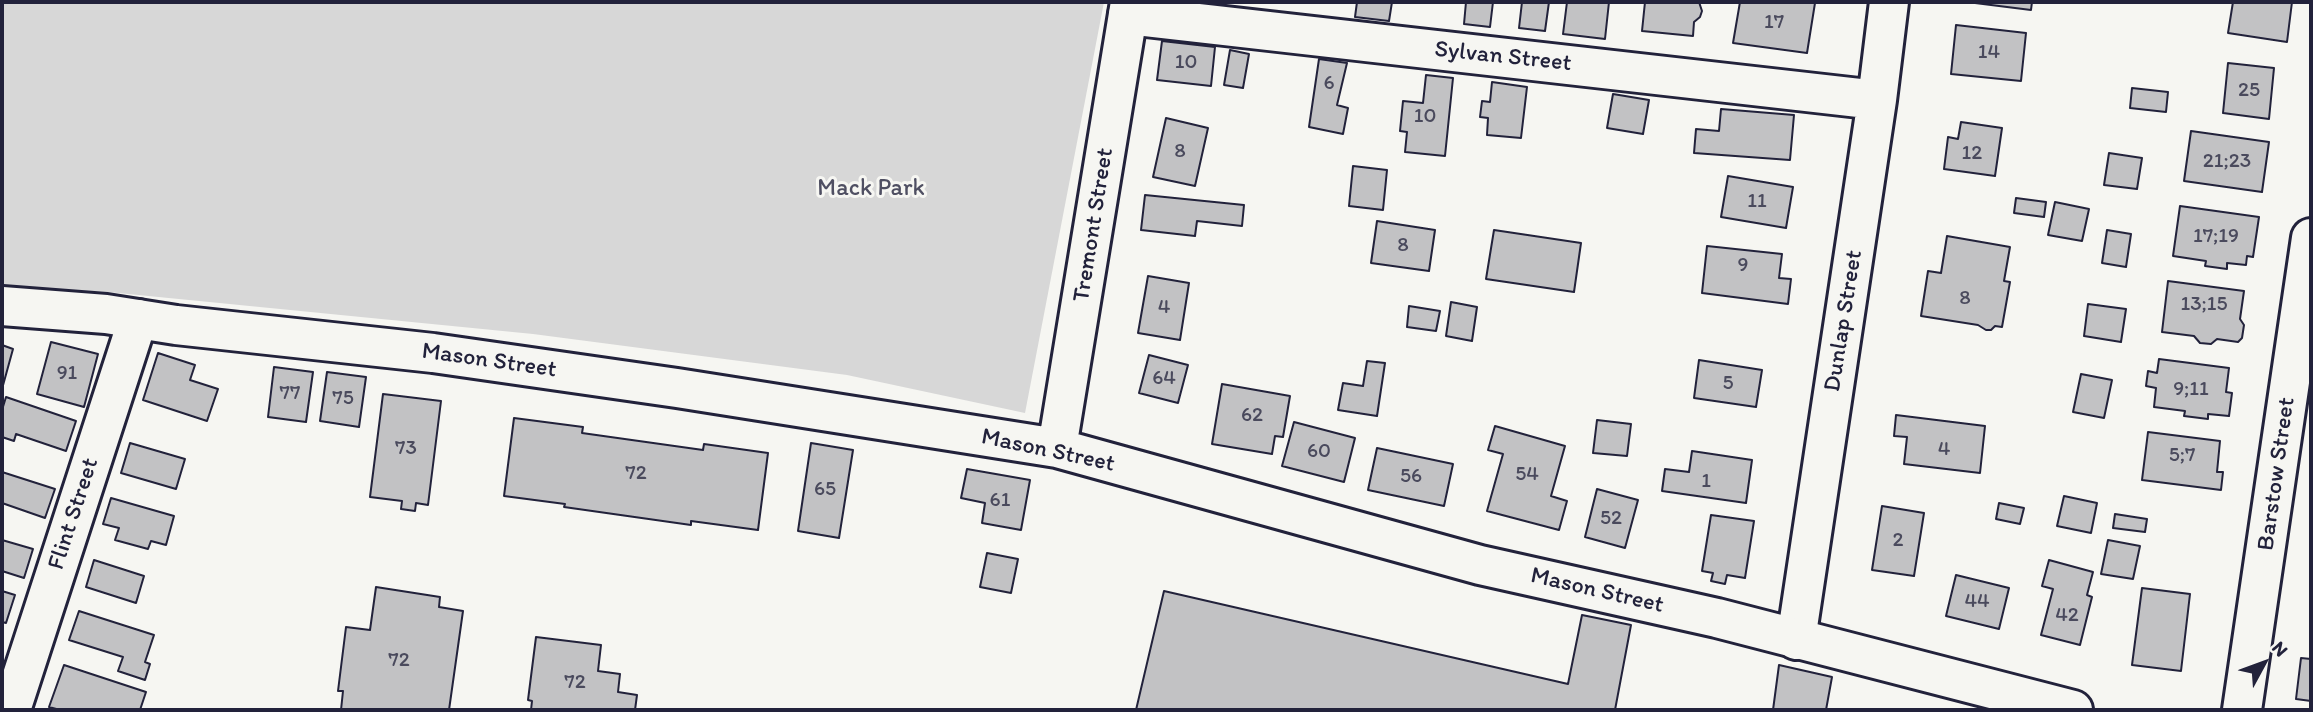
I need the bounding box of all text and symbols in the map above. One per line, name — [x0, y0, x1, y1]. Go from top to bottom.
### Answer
house number: 17 — [1764, 10, 1784, 36]
street label: Sylvan Street — [1433, 35, 1573, 79]
house number: 14 — [1978, 40, 2000, 66]
house number: 10 — [1175, 50, 1197, 76]
house number: 6 — [1323, 71, 1335, 97]
house number: 25 — [2238, 78, 2260, 104]
house number: 10 — [1414, 104, 1436, 130]
house number: 8 — [1174, 139, 1186, 165]
house number: 12 — [1962, 141, 1982, 167]
street label: Tremont Street — [1068, 146, 1120, 304]
house number: 21;23 — [2203, 149, 2251, 175]
park label: Mack Park — [817, 175, 925, 203]
house number: 11 — [1747, 189, 1767, 215]
house number: 17;19 — [2193, 224, 2239, 250]
house number: 8 — [1397, 233, 1409, 259]
street label: Dunlap Street — [1819, 248, 1869, 394]
house number: 9 — [1738, 253, 1748, 279]
house number: 8 — [1959, 286, 1971, 312]
house number: 13;15 — [2180, 292, 2228, 318]
house number: 4 — [1158, 295, 1170, 321]
street label: Mason Street — [420, 337, 558, 385]
house number: 91 — [57, 361, 77, 387]
house number: 64 — [1152, 366, 1176, 392]
house number: 5 — [1722, 371, 1734, 397]
house number: 9;11 — [2173, 377, 2209, 403]
house number: 77 — [280, 381, 300, 407]
house number: 75 — [332, 386, 354, 412]
street label: Barstow Street — [2252, 395, 2302, 553]
house number: 62 — [1241, 403, 1263, 429]
street label: Mason Street — [979, 423, 1117, 479]
house number: 73 — [395, 436, 417, 462]
house number: 4 — [1938, 437, 1950, 463]
house number: 60 — [1307, 439, 1331, 465]
house number: 5;7 — [2169, 443, 2195, 469]
street label: Flint Street — [42, 454, 106, 574]
house number: 72 — [625, 461, 647, 487]
house number: 54 — [1515, 462, 1539, 488]
house number: 56 — [1400, 464, 1422, 490]
house number: 1 — [1701, 469, 1711, 495]
house number: 65 — [814, 477, 836, 503]
house number: 61 — [990, 488, 1010, 514]
house number: 52 — [1600, 506, 1622, 532]
house number: 2 — [1892, 528, 1904, 554]
street label: Mason Street — [1528, 562, 1666, 620]
house number: 44 — [1964, 589, 1990, 615]
house number: 42 — [2055, 603, 2079, 629]
north arrow — [2229, 628, 2299, 698]
text: N — [2267, 637, 2293, 661]
house number: 72 — [388, 648, 410, 674]
house number: 72 — [564, 670, 586, 696]

